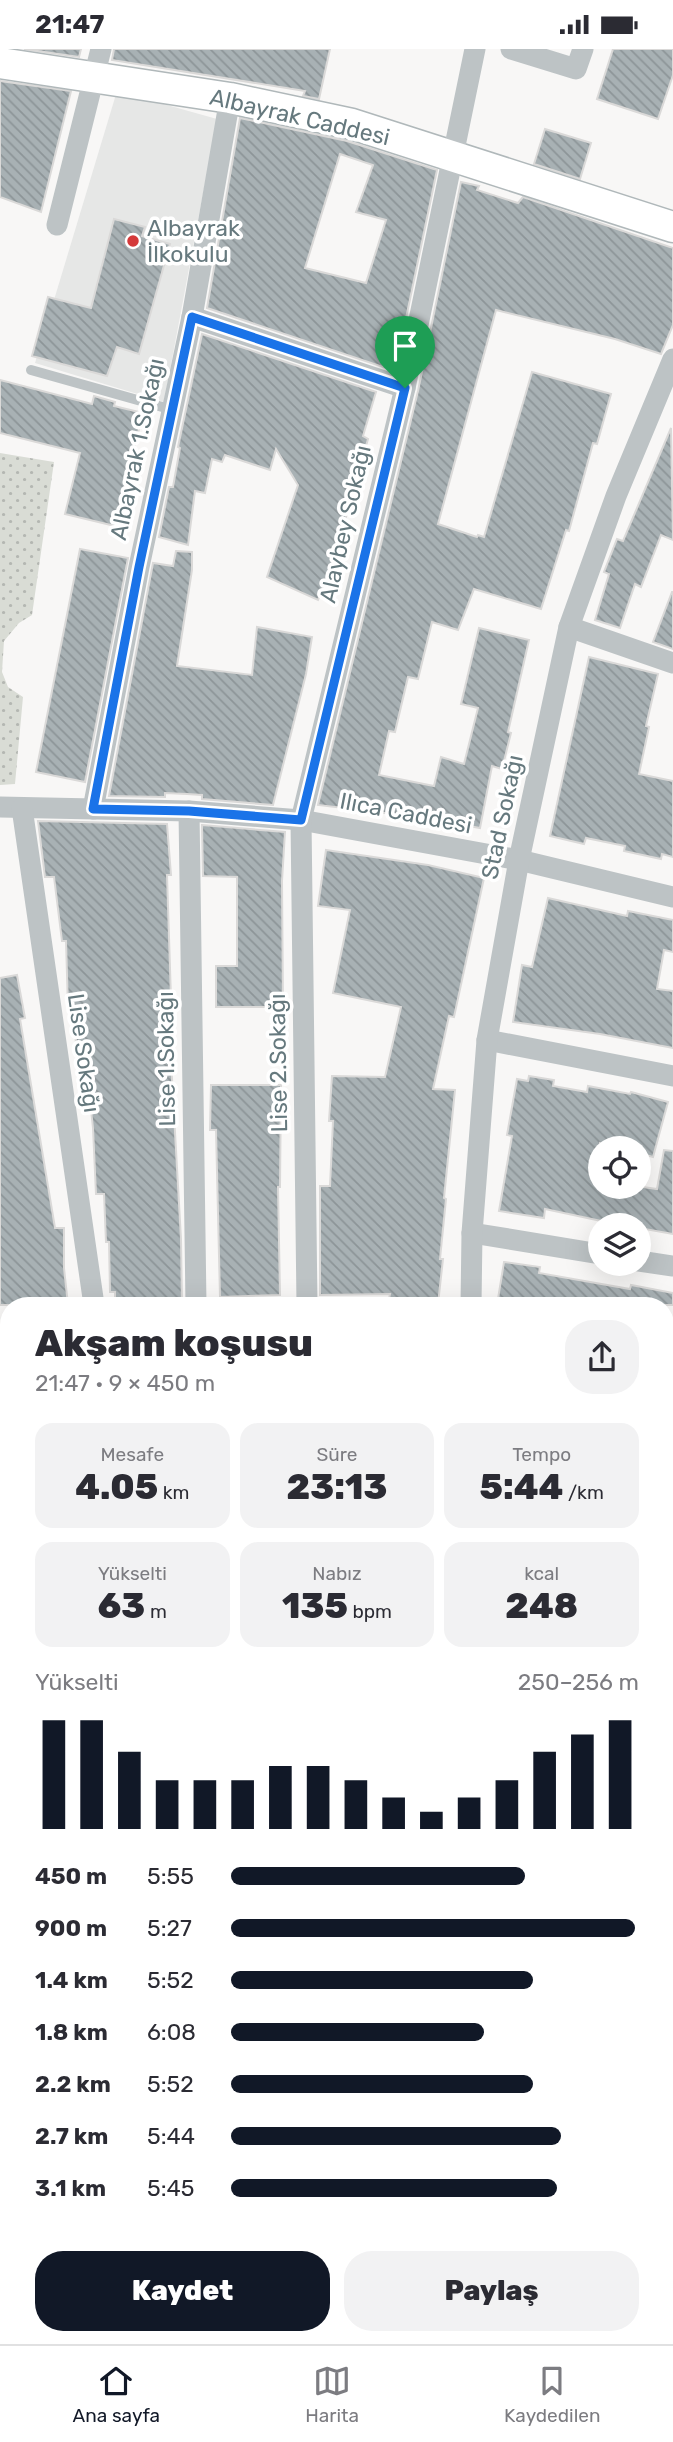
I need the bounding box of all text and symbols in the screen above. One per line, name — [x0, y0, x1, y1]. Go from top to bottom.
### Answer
text: 21:47 — [35, 9, 104, 40]
street label: Albayrak Caddesi — [207, 83, 393, 151]
place label: Albayrak İlkokulu — [147, 214, 240, 268]
marker: Albayrak İlkokulu — [125, 233, 141, 249]
pin — [375, 316, 435, 388]
icon: arrive — [386, 327, 424, 365]
street label: Albayrak 1.Sokağı — [104, 356, 170, 542]
street label: Alaybey Sokağı — [313, 442, 377, 606]
street label: Stad Sokağı — [475, 752, 529, 882]
street label: Ilıca Caddesi — [338, 786, 474, 840]
street label: Lise 1.Sokağı — [151, 991, 181, 1127]
street label: Lise Sokağı — [62, 992, 106, 1114]
street label: Lise 2.Sokağı — [263, 993, 293, 1133]
map controls — [588, 1136, 651, 1276]
button: locate — [588, 1136, 651, 1199]
button: layers — [588, 1213, 651, 1276]
text: Akşam koşusu — [35, 1320, 313, 1366]
button: share — [565, 1320, 639, 1394]
text: 21:47 · 9 × 450 m — [35, 1369, 215, 1397]
text: Mesafe — [101, 1443, 164, 1466]
text: Süre — [317, 1443, 357, 1466]
text: Tempo — [512, 1443, 571, 1466]
text: 4.05 — [75, 1466, 158, 1508]
text: 23:13 — [287, 1466, 387, 1508]
text: 5:44 — [480, 1466, 563, 1508]
text: km — [158, 1481, 189, 1504]
text: /km — [563, 1481, 604, 1504]
text: Yükselti — [98, 1562, 167, 1585]
text: Nabız — [312, 1562, 362, 1585]
text: kcal — [524, 1562, 559, 1585]
text: 63 — [98, 1585, 145, 1627]
text: 135 — [282, 1585, 348, 1627]
text: 248 — [505, 1585, 578, 1627]
text: m — [145, 1600, 167, 1623]
text: bpm — [348, 1600, 392, 1623]
text: Yükselti — [35, 1668, 119, 1696]
text: 250–256 m — [518, 1668, 639, 1696]
text: 450 m — [35, 1862, 107, 1890]
text: 5:55 — [147, 1862, 194, 1890]
text: 900 m — [35, 1914, 107, 1942]
text: 5:27 — [147, 1914, 192, 1942]
text: 1.4 km — [35, 1966, 108, 1994]
text: 5:52 — [147, 1966, 194, 1994]
text: 1.8 km — [35, 2018, 108, 2046]
text: 6:08 — [147, 2018, 196, 2046]
text: 2.2 km — [35, 2070, 111, 2098]
text: 5:52 — [147, 2070, 194, 2098]
text: 2.7 km — [35, 2122, 108, 2150]
text: 5:44 — [147, 2122, 195, 2150]
text: 3.1 km — [35, 2174, 106, 2202]
text: 5:45 — [147, 2174, 195, 2202]
button: Kaydet — [35, 2251, 330, 2331]
button: Paylaş — [344, 2251, 639, 2331]
tab: Ana sayfa — [73, 2362, 160, 2427]
tab: Harita — [305, 2362, 359, 2427]
tab: Kaydedilen — [504, 2362, 600, 2427]

